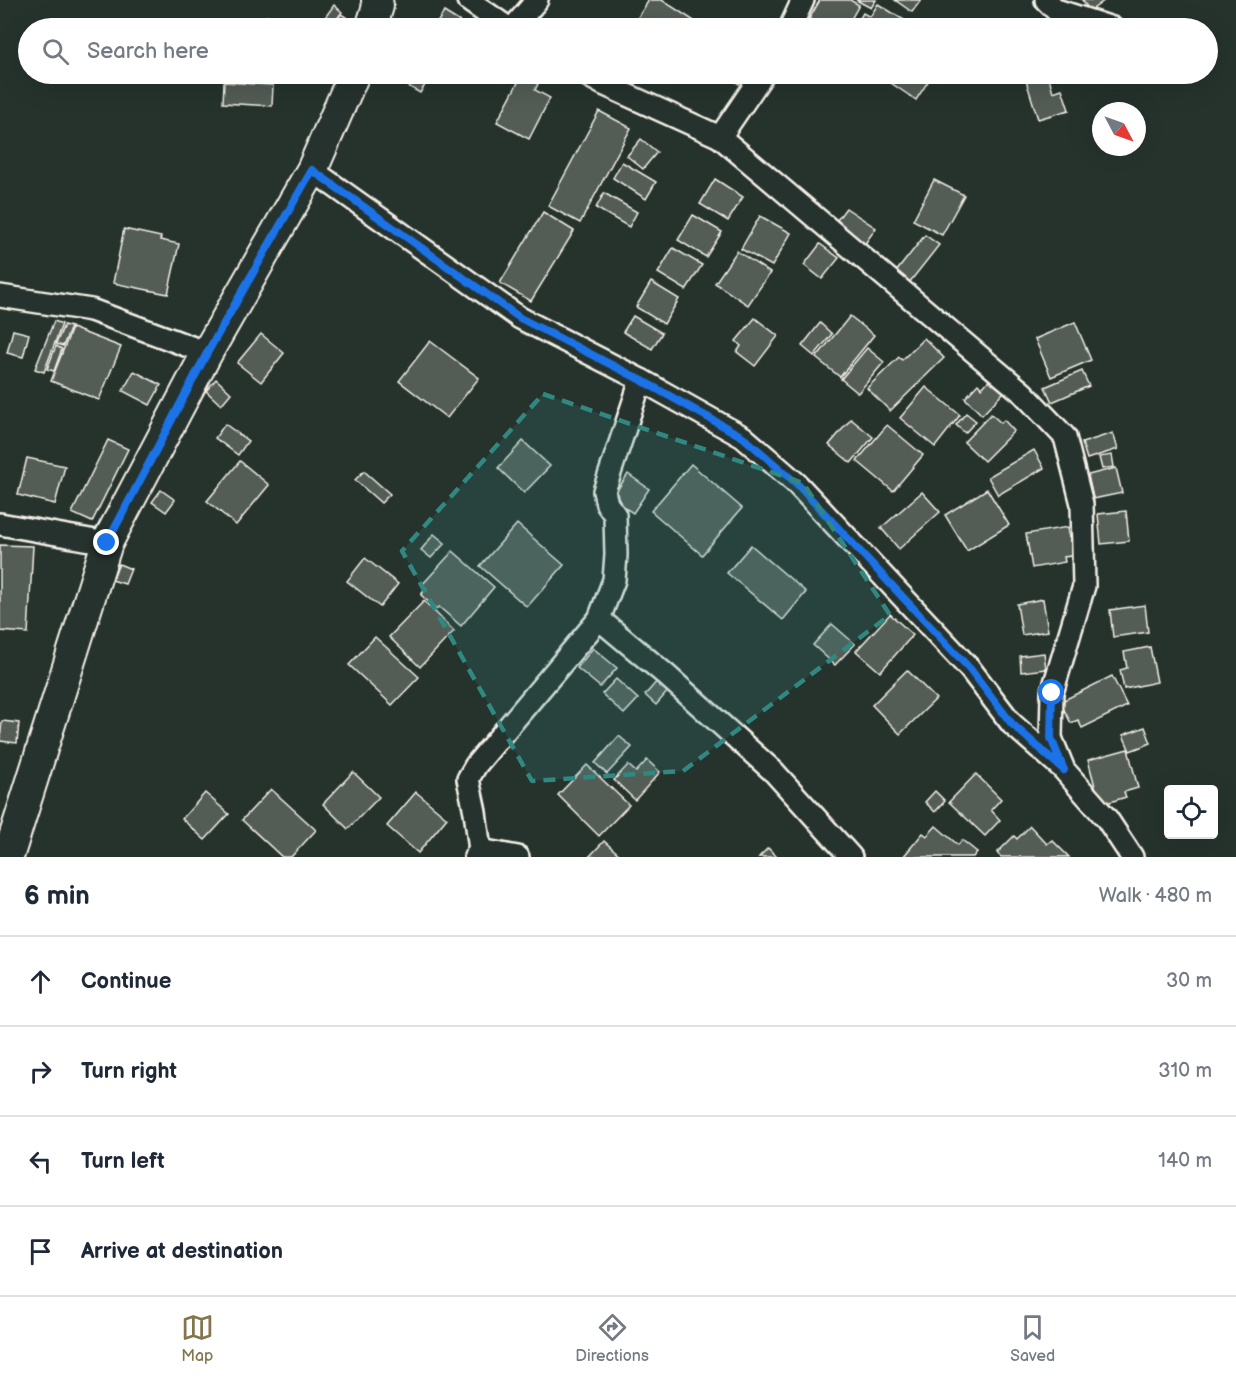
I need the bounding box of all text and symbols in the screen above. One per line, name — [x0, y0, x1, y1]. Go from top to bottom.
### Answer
search box — [18, 18, 1218, 84]
icon: search — [39, 35, 72, 68]
text: Search here — [87, 38, 209, 65]
north arrow — [1092, 102, 1146, 156]
route end — [93, 529, 119, 555]
route start — [1038, 679, 1064, 705]
map controls — [1164, 785, 1218, 839]
button: locate — [1164, 785, 1218, 839]
text: 6 min — [24, 881, 90, 912]
text: Walk · 480 m — [1099, 884, 1212, 908]
icon: ahead — [24, 965, 57, 998]
text: Continue — [81, 968, 171, 995]
text: 30 m — [1166, 969, 1212, 993]
icon: right — [24, 1055, 57, 1088]
text: Turn right — [81, 1058, 177, 1085]
text: 310 m — [1158, 1059, 1212, 1083]
icon: left — [24, 1145, 57, 1178]
text: Turn left — [81, 1148, 165, 1175]
text: 140 m — [1158, 1149, 1212, 1173]
icon: arrive — [24, 1235, 57, 1268]
text: Arrive at destination — [81, 1238, 283, 1265]
tab: Map — [181, 1311, 214, 1366]
tab: Directions — [575, 1311, 649, 1366]
tab: Saved — [1010, 1311, 1055, 1366]

